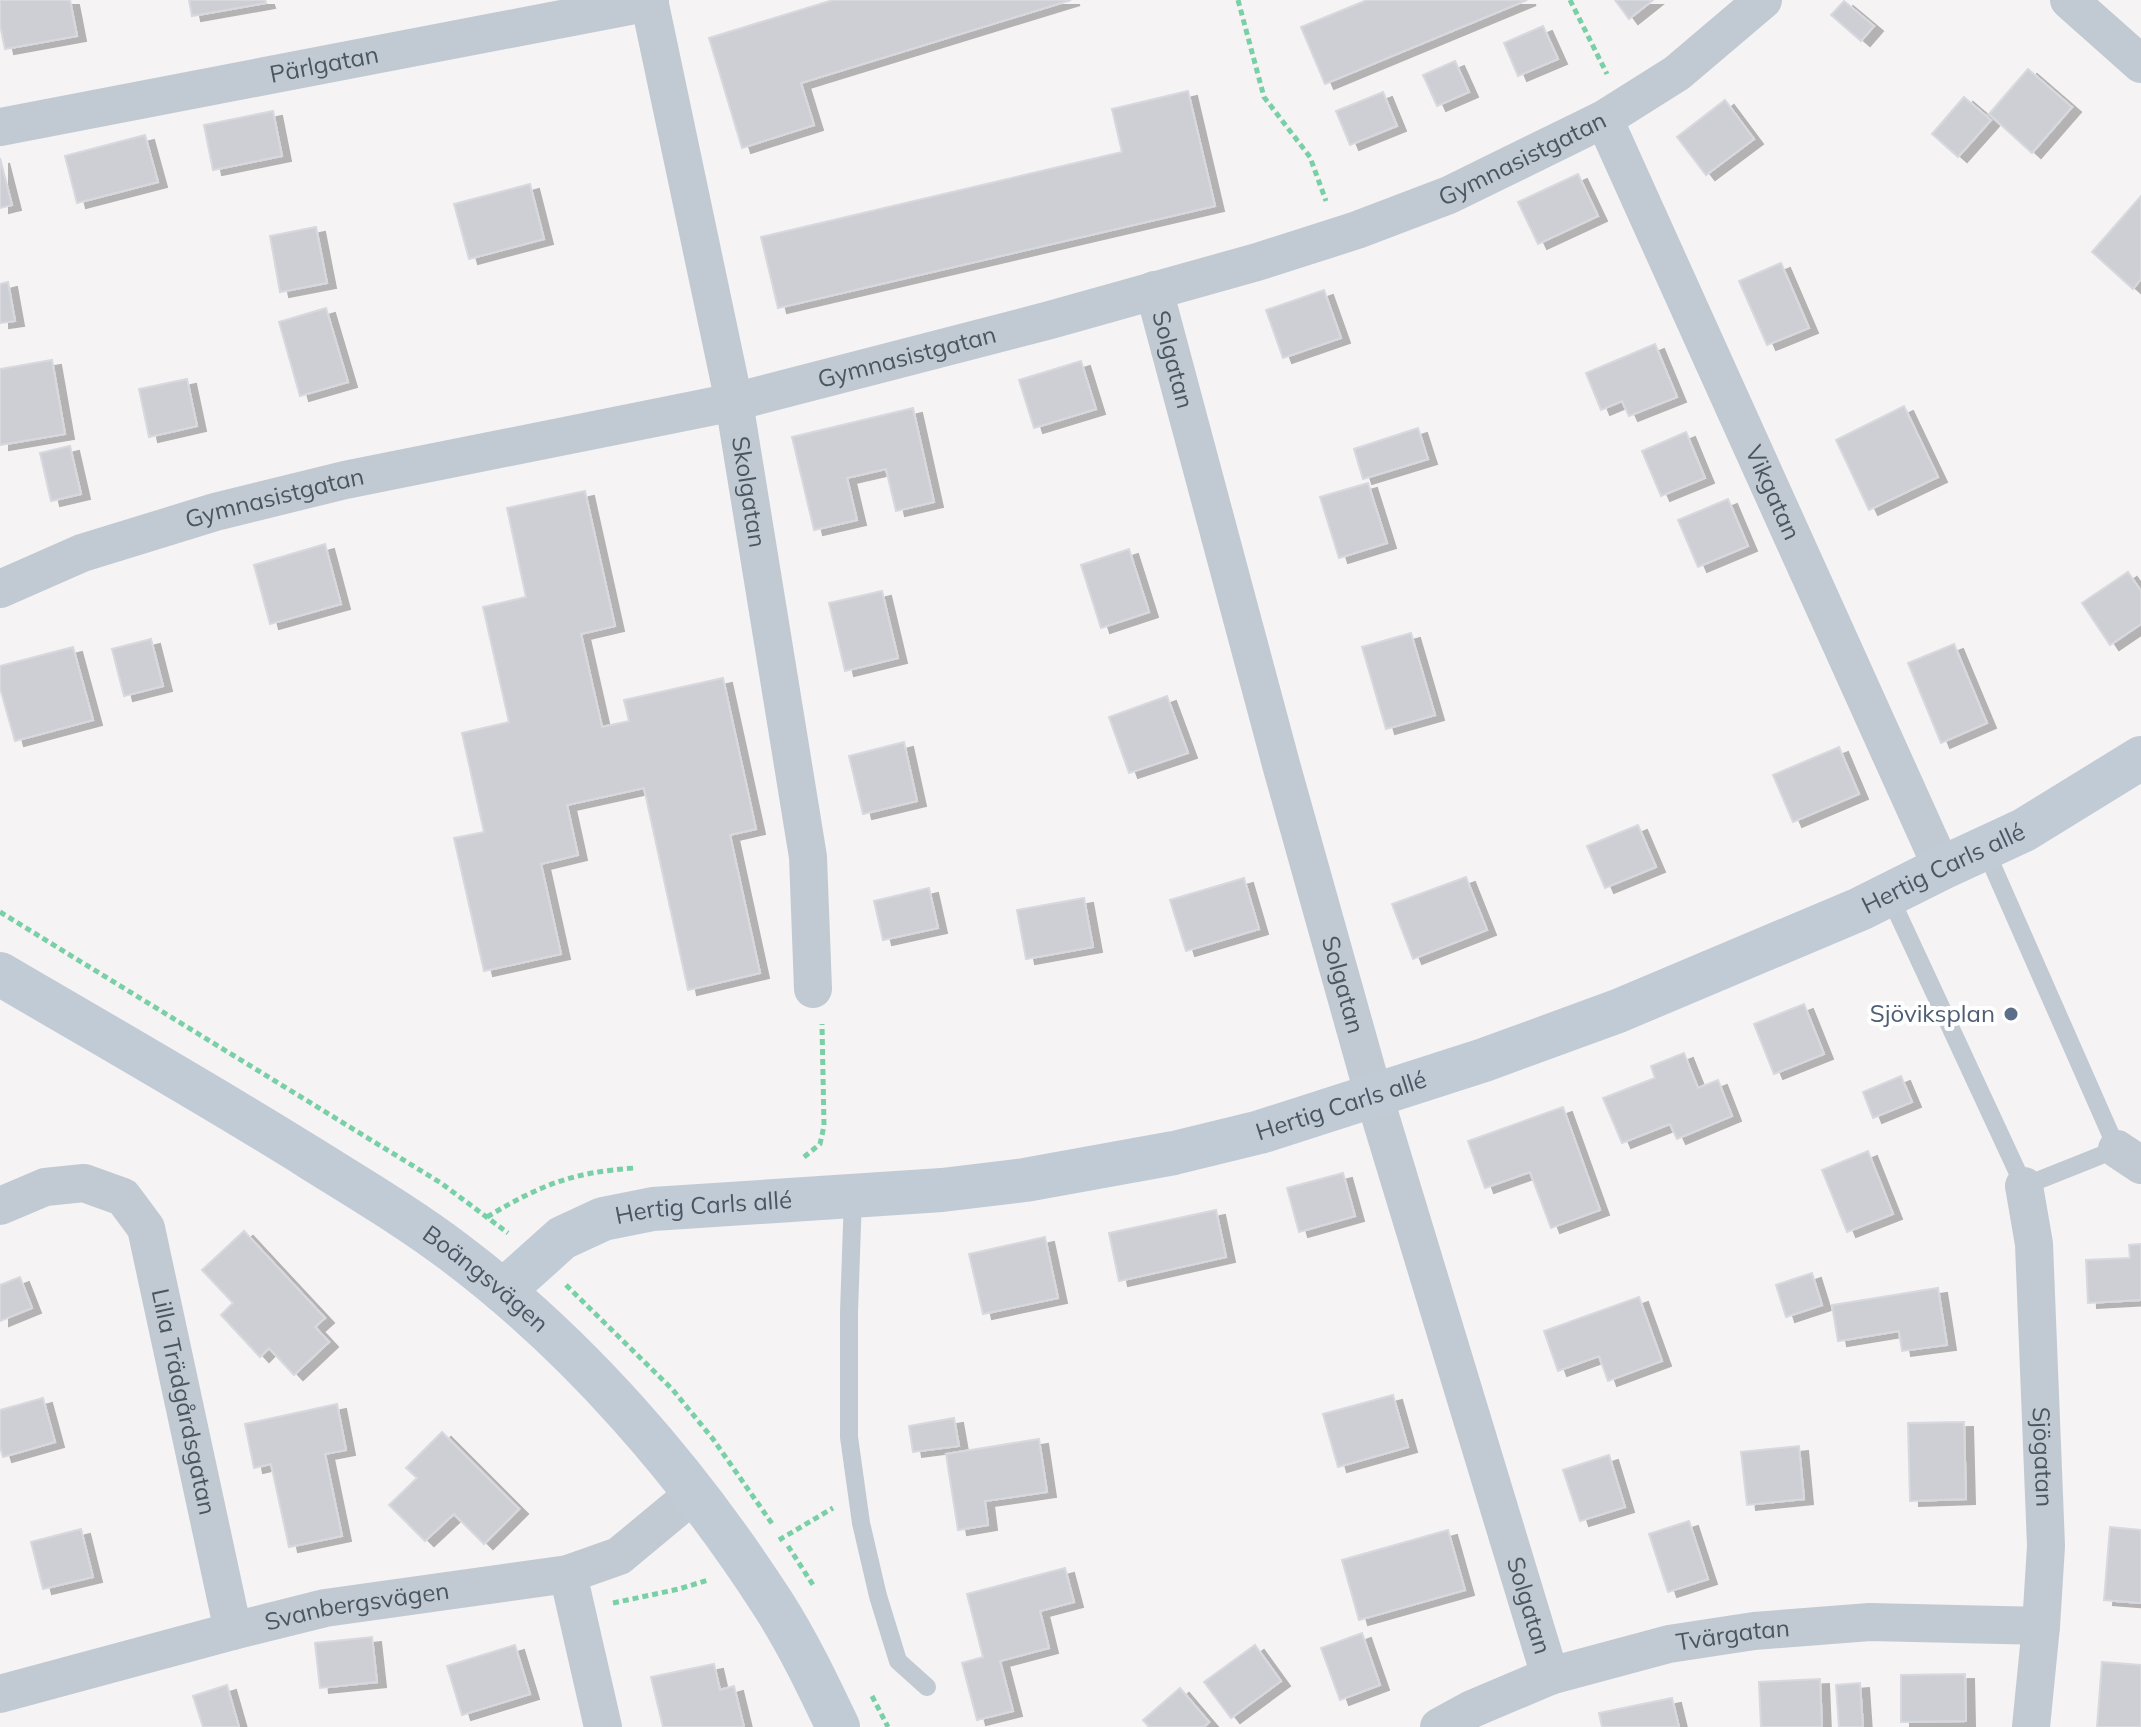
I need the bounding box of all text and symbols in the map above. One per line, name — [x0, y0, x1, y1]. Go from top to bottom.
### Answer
street label: Pärlgatan — [267, 39, 381, 89]
street label: Gymnasistgatan — [1434, 104, 1611, 212]
street label: Solgatan — [1146, 307, 1201, 412]
street label: Gymnasistgatan — [814, 319, 999, 394]
street label: Skolgatan — [726, 434, 773, 550]
street label: Vikgatan — [1739, 440, 1808, 544]
street label: Gymnasistgatan — [181, 461, 366, 534]
street label: Hertig Carls allé — [1856, 816, 2029, 920]
street label: Solgatan — [1316, 932, 1372, 1037]
place label: Sjöviksplan — [1870, 998, 1995, 1028]
marker: Sjöviksplan — [2002, 1005, 2020, 1023]
street label: Hertig Carls allé — [1252, 1063, 1430, 1146]
street label: Hertig Carls allé — [612, 1184, 793, 1230]
street label: Boängsvägen — [417, 1218, 555, 1338]
street label: Lilla Trädgårdsgatan — [146, 1286, 224, 1518]
street label: Sjögatan — [2026, 1406, 2060, 1508]
street label: Solgatan — [1501, 1553, 1558, 1658]
street label: Svanbergsvägen — [261, 1575, 451, 1637]
street label: Tvärgatan — [1674, 1612, 1791, 1657]

